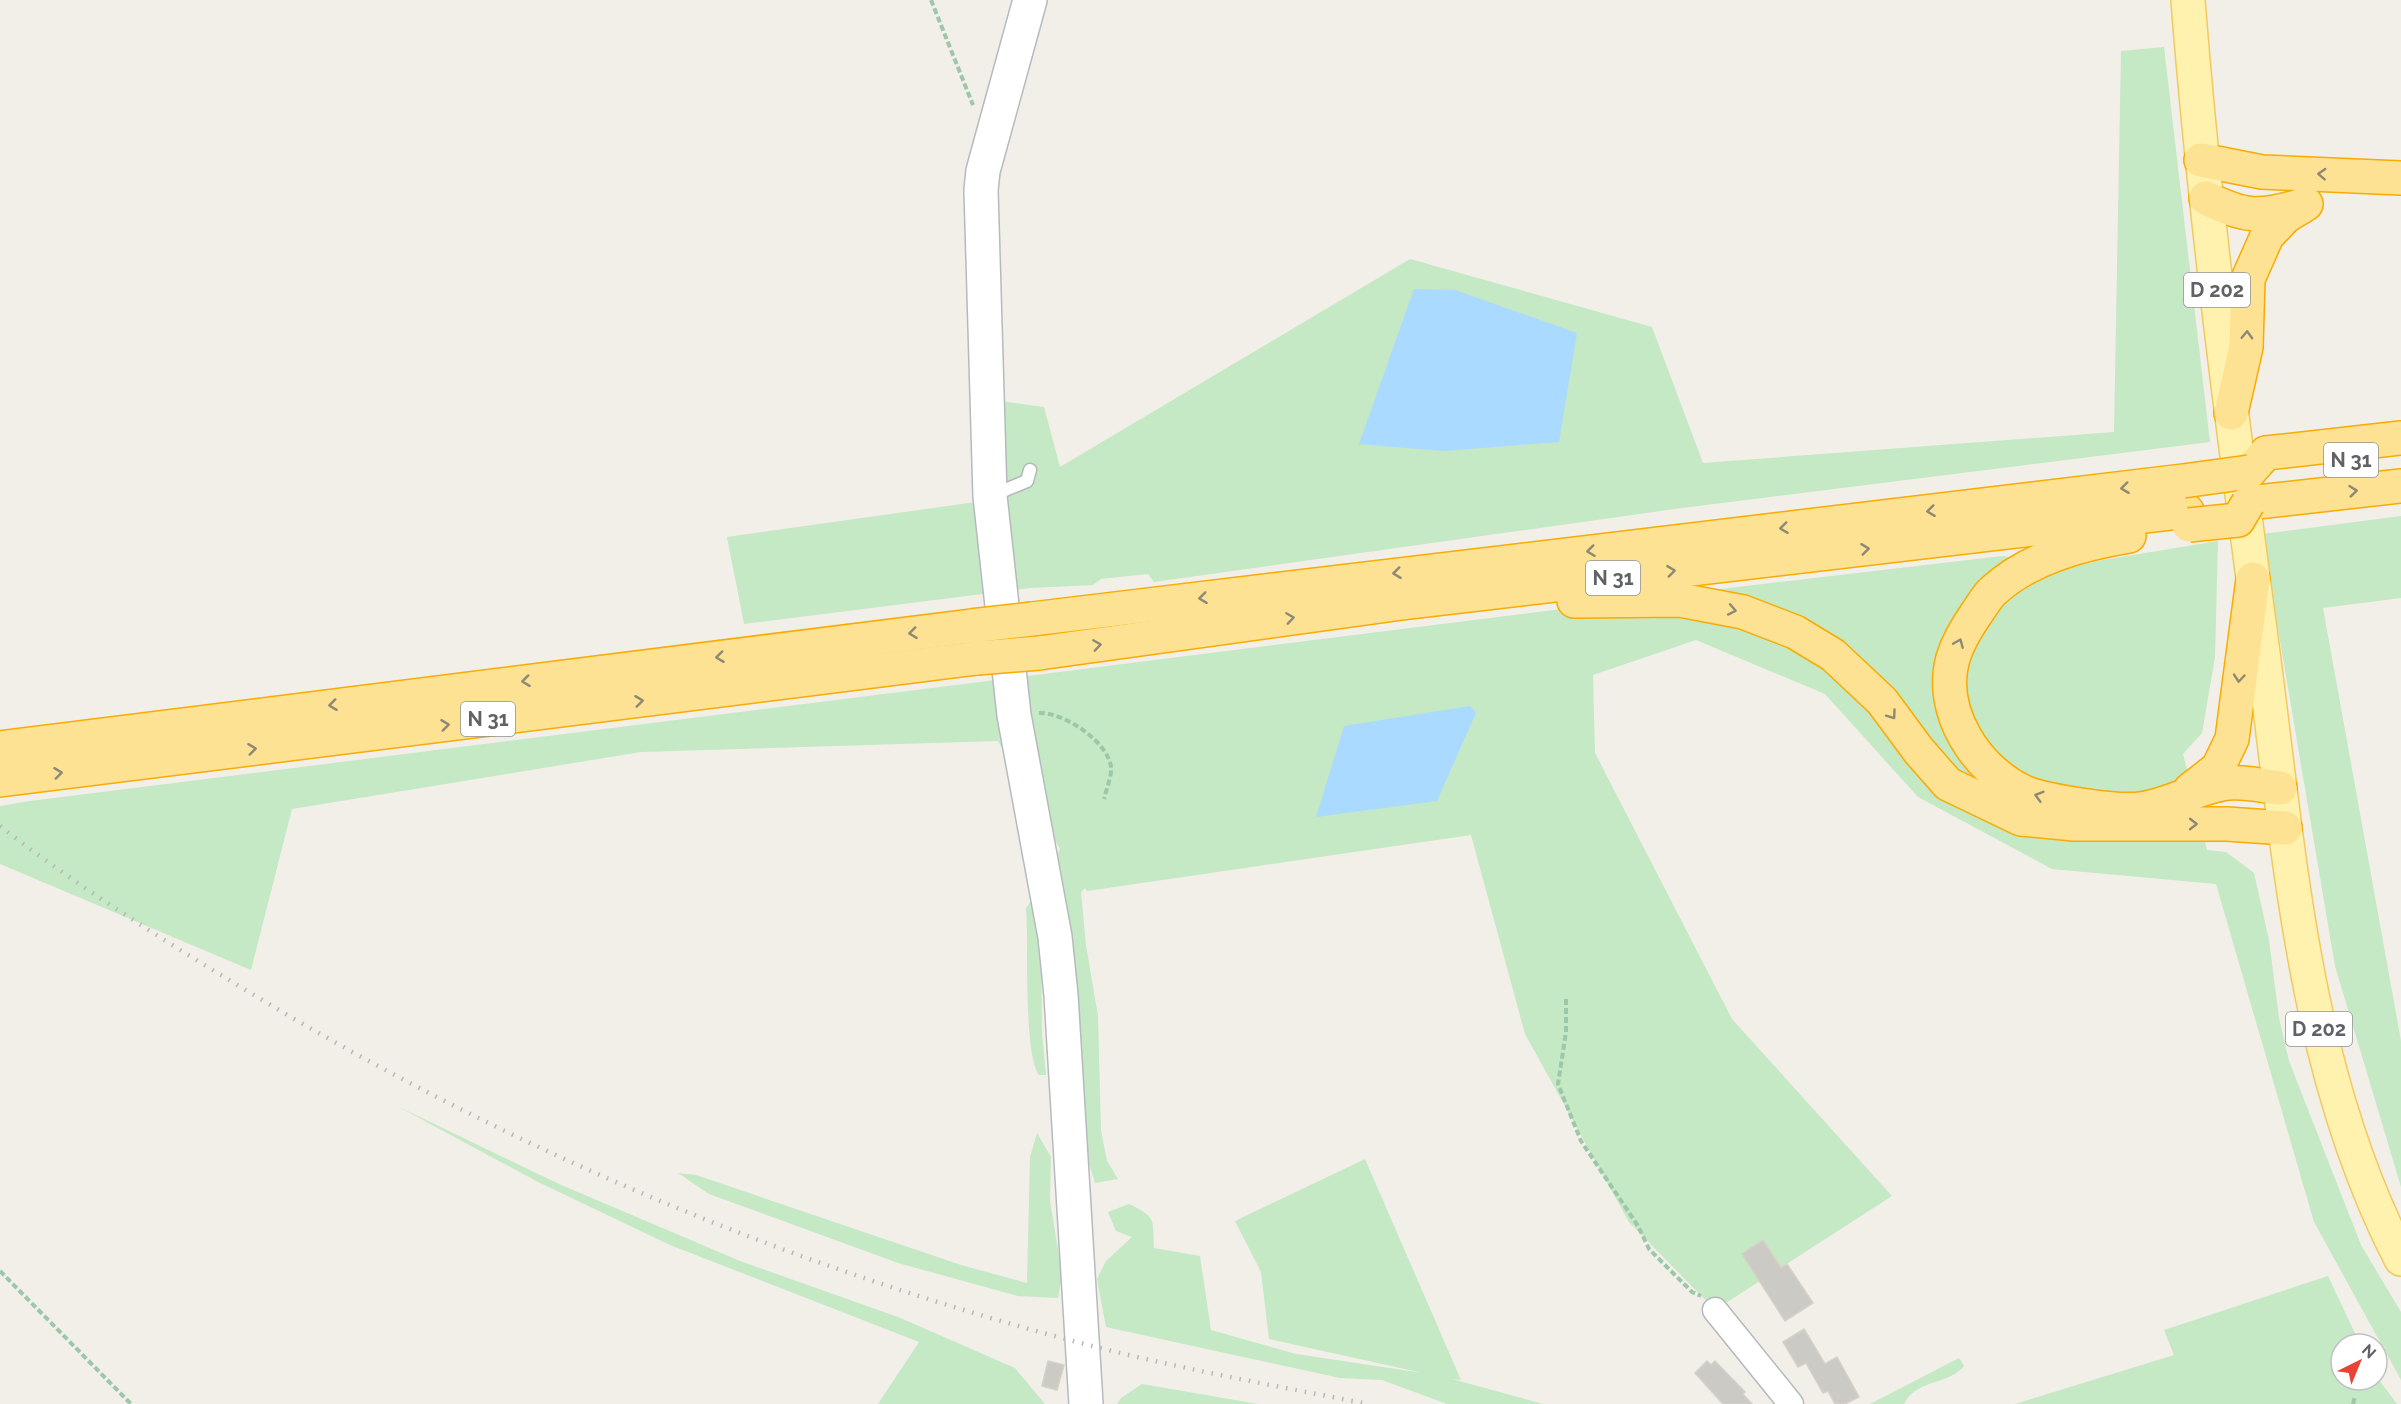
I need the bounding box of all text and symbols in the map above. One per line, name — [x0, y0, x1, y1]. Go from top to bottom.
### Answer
one-way arrow — [2317, 168, 2326, 181]
road number: D 202 — [2184, 273, 2250, 307]
one-way arrow — [2240, 330, 2253, 339]
road number: N 31 — [2324, 443, 2378, 477]
one-way arrow — [2120, 481, 2129, 493]
one-way arrow — [2349, 485, 2358, 498]
one-way arrow — [1927, 504, 1936, 516]
one-way arrow — [1780, 521, 1789, 534]
one-way arrow — [1860, 543, 1869, 555]
one-way arrow — [1586, 544, 1595, 556]
road number: N 31 — [1586, 561, 1640, 595]
one-way arrow — [1667, 566, 1676, 578]
one-way arrow — [1392, 567, 1402, 579]
one-way arrow — [1199, 591, 1208, 603]
one-way arrow — [1727, 603, 1737, 616]
one-way arrow — [1285, 613, 1295, 625]
one-way arrow — [909, 626, 918, 639]
one-way arrow — [1092, 639, 1101, 651]
one-way arrow — [1952, 639, 1964, 650]
one-way arrow — [715, 650, 724, 663]
one-way arrow — [522, 674, 531, 687]
one-way arrow — [2233, 674, 2246, 683]
one-way arrow — [634, 695, 643, 707]
one-way arrow — [328, 699, 337, 711]
road number: N 31 — [461, 702, 515, 736]
one-way arrow — [1884, 708, 1895, 719]
one-way arrow — [440, 719, 450, 732]
one-way arrow — [247, 743, 256, 756]
one-way arrow — [53, 767, 63, 780]
one-way arrow — [2034, 791, 2045, 803]
one-way arrow — [2188, 818, 2197, 830]
road number: D 202 — [2286, 1012, 2352, 1046]
north arrow — [2329, 1332, 2389, 1392]
text: N — [2358, 1340, 2380, 1363]

